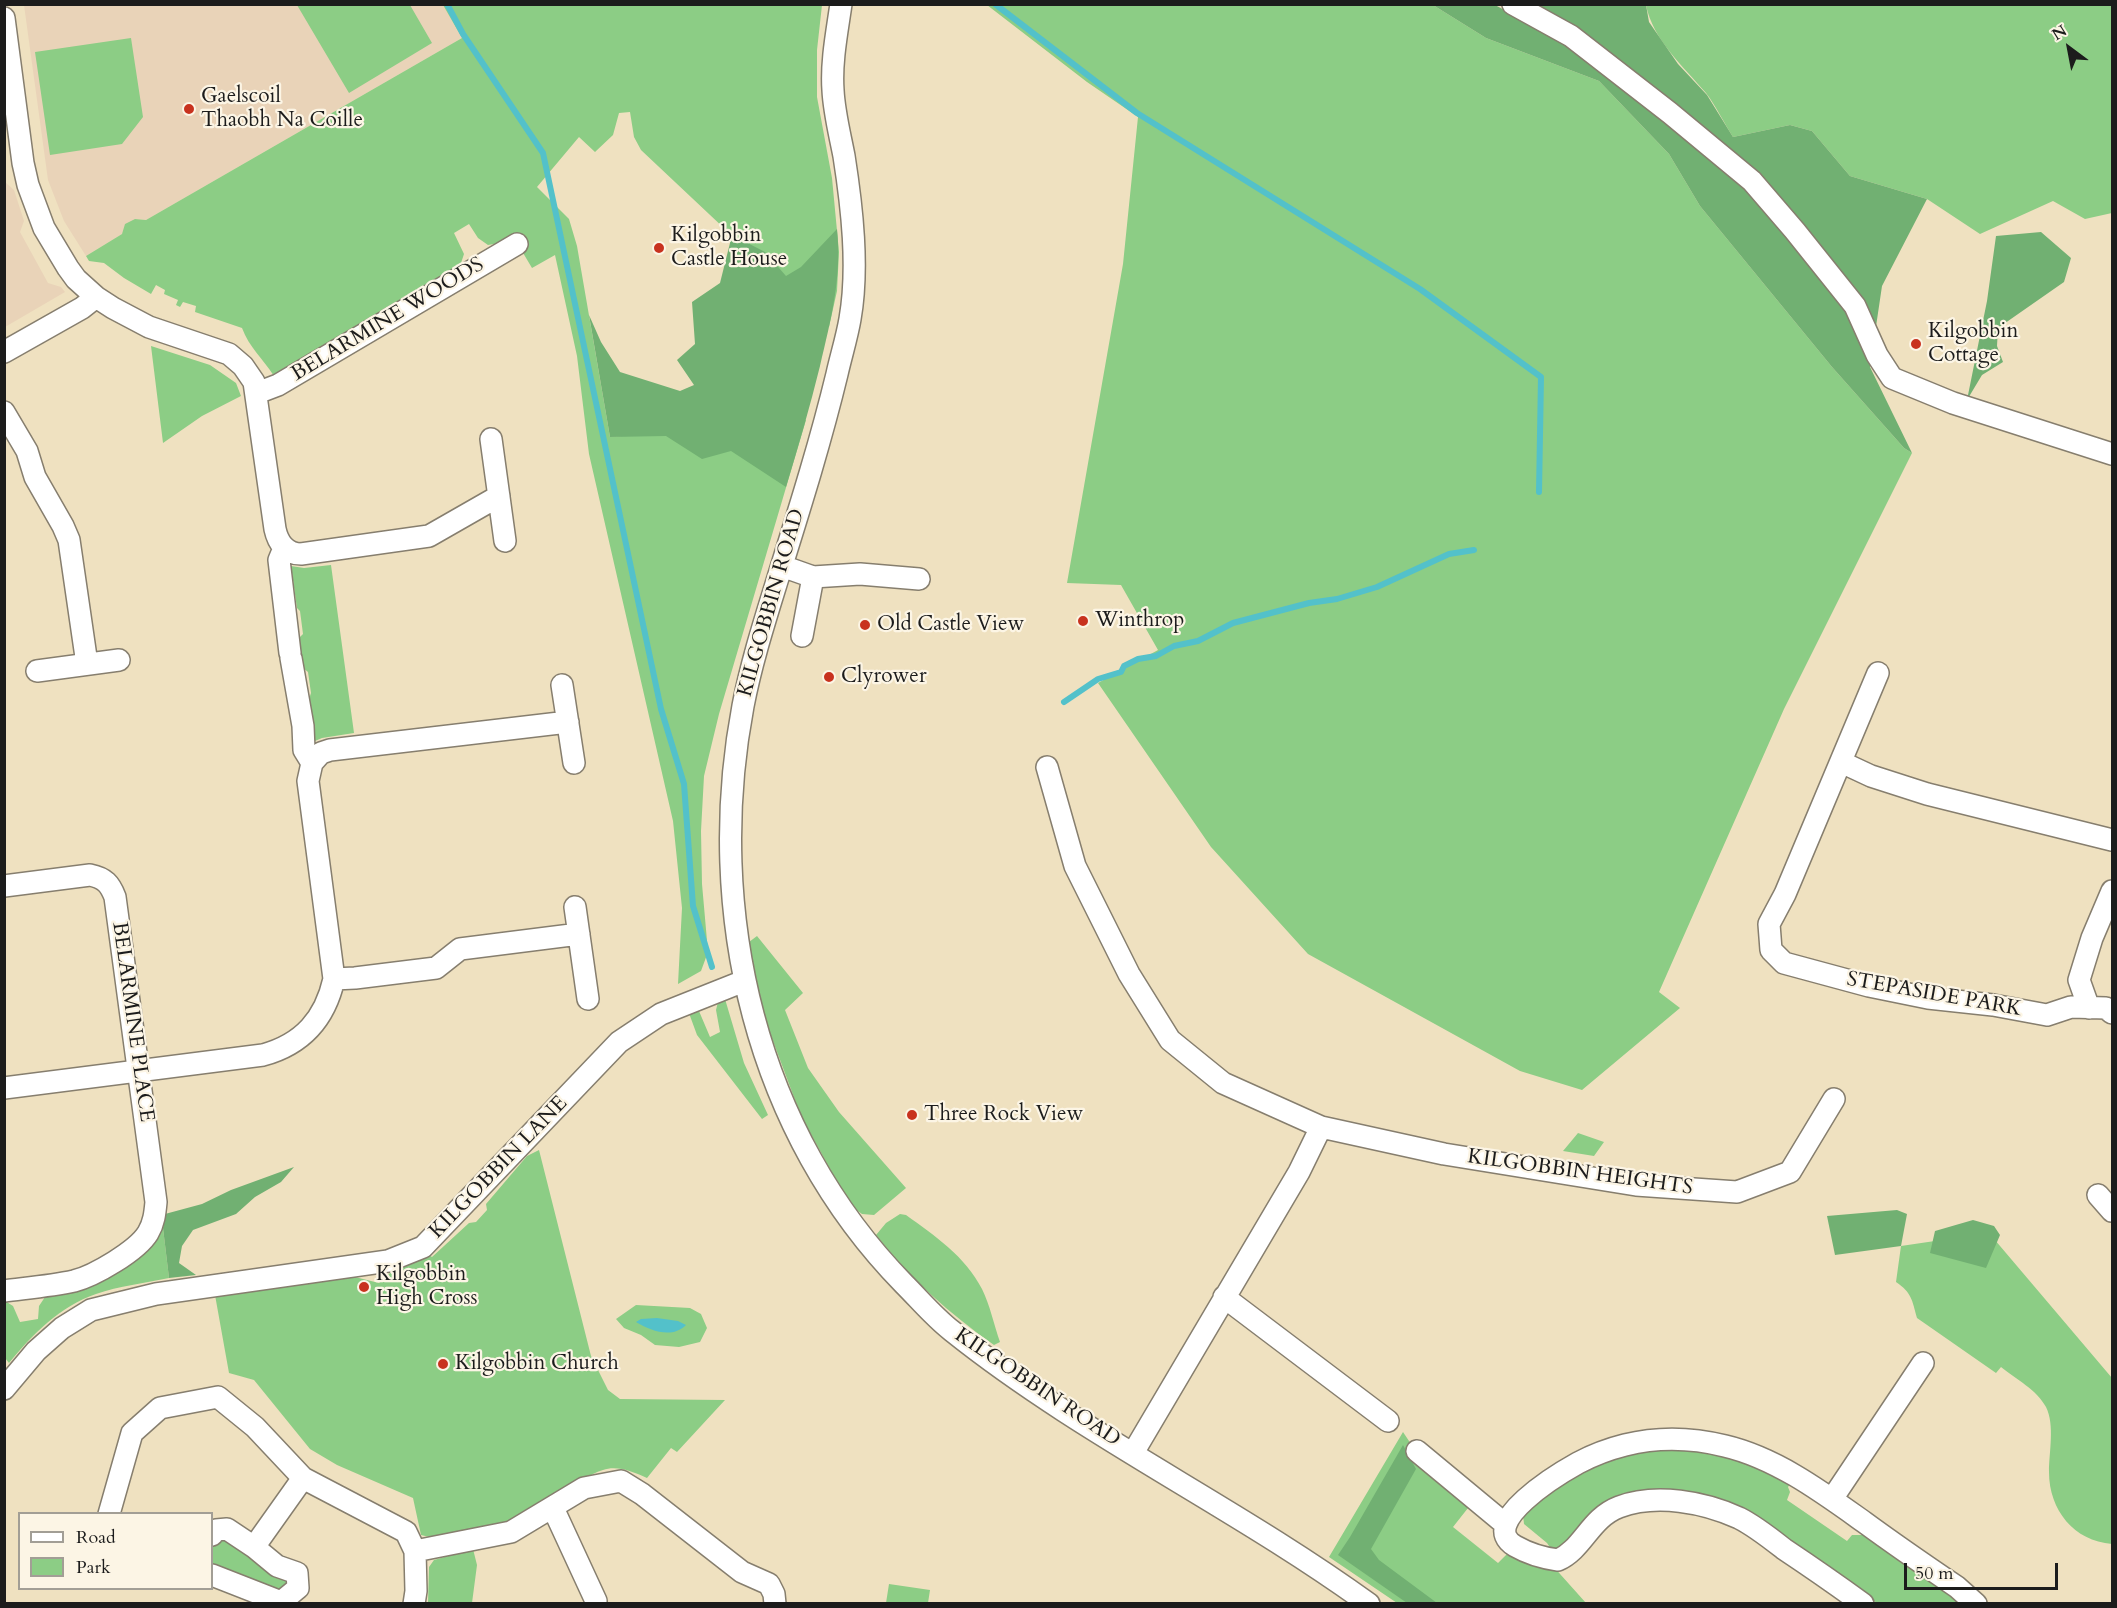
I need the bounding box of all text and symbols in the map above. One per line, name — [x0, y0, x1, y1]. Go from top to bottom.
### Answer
north arrow — [2039, 18, 2099, 78]
text: N — [2048, 20, 2071, 46]
place label: Gaelscoil Thaobh Na Coille — [201, 84, 363, 134]
marker: Gaelscoil Thaobh Na Coille — [182, 102, 196, 116]
place label: Kilgobbin Castle House — [671, 223, 787, 273]
marker: Kilgobbin Castle House — [652, 241, 666, 255]
street label: BELARMINE WOODS — [287, 253, 489, 387]
place label: Kilgobbin Cottage — [1928, 319, 2018, 369]
marker: Kilgobbin Cottage — [1909, 337, 1923, 351]
street label: KILGOBBIN ROAD — [733, 506, 811, 700]
place label: Winthrop — [1095, 608, 1184, 634]
place label: Old Castle View — [877, 612, 1024, 638]
marker: Winthrop — [1076, 614, 1090, 628]
marker: Old Castle View — [858, 618, 872, 632]
place label: Clyrower — [841, 664, 927, 690]
marker: Clyrower — [822, 670, 836, 684]
street label: BELARMINE PLACE — [105, 920, 159, 1124]
street label: STEPASIDE PARK — [1845, 967, 2023, 1023]
street label: KILGOBBIN LANE — [425, 1092, 573, 1244]
place label: Three Rock View — [924, 1102, 1083, 1128]
marker: Three Rock View — [905, 1108, 919, 1122]
street label: KILGOBBIN HEIGHTS — [1466, 1145, 1694, 1201]
place label: Kilgobbin High Cross — [376, 1262, 478, 1312]
marker: Kilgobbin High Cross — [357, 1280, 371, 1294]
street label: KILGOBBIN ROAD — [949, 1323, 1125, 1453]
place label: Kilgobbin Church — [455, 1351, 619, 1377]
marker: Kilgobbin Church — [436, 1357, 450, 1371]
legend — [18, 1512, 213, 1590]
text: Road — [76, 1525, 116, 1550]
scale bar — [1907, 1551, 2062, 1589]
text: Park — [76, 1555, 111, 1580]
text: 50 m — [1915, 1561, 1954, 1586]

